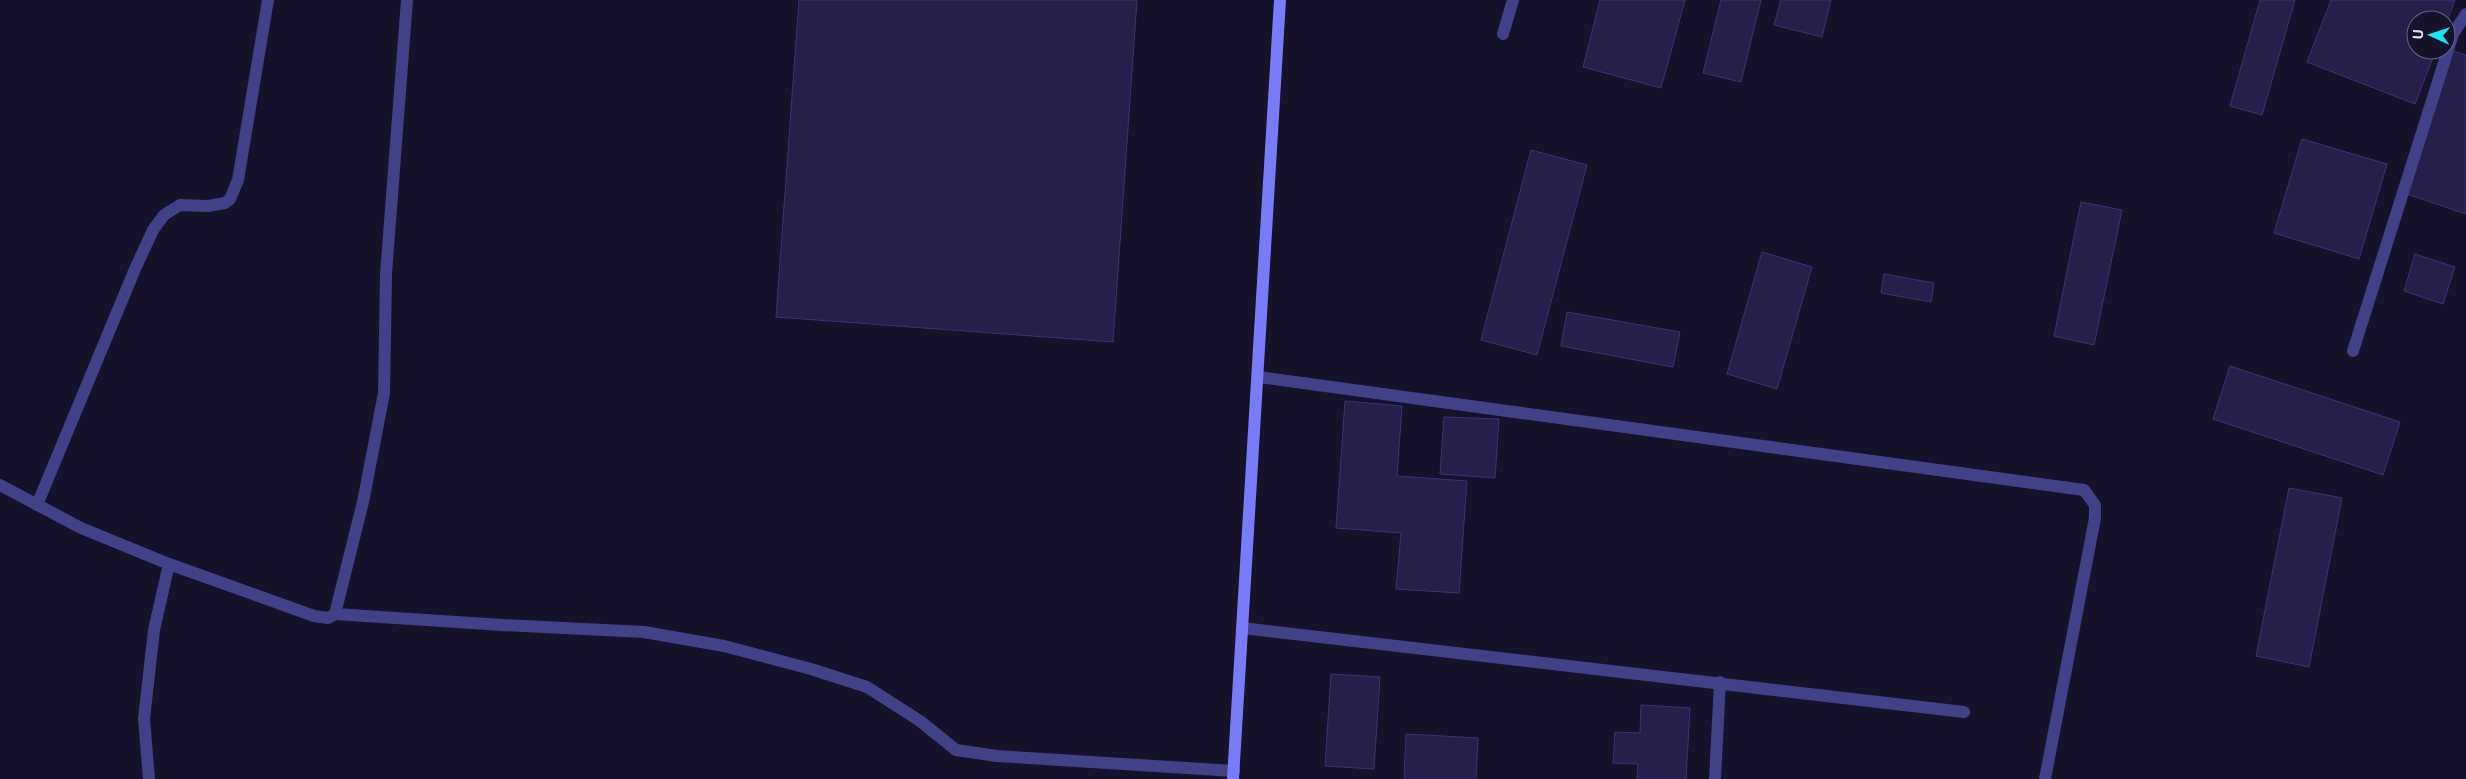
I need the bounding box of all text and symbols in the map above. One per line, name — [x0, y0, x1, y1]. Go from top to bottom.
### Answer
north arrow — [2406, 10, 2456, 60]
text: U — [2410, 29, 2426, 40]

